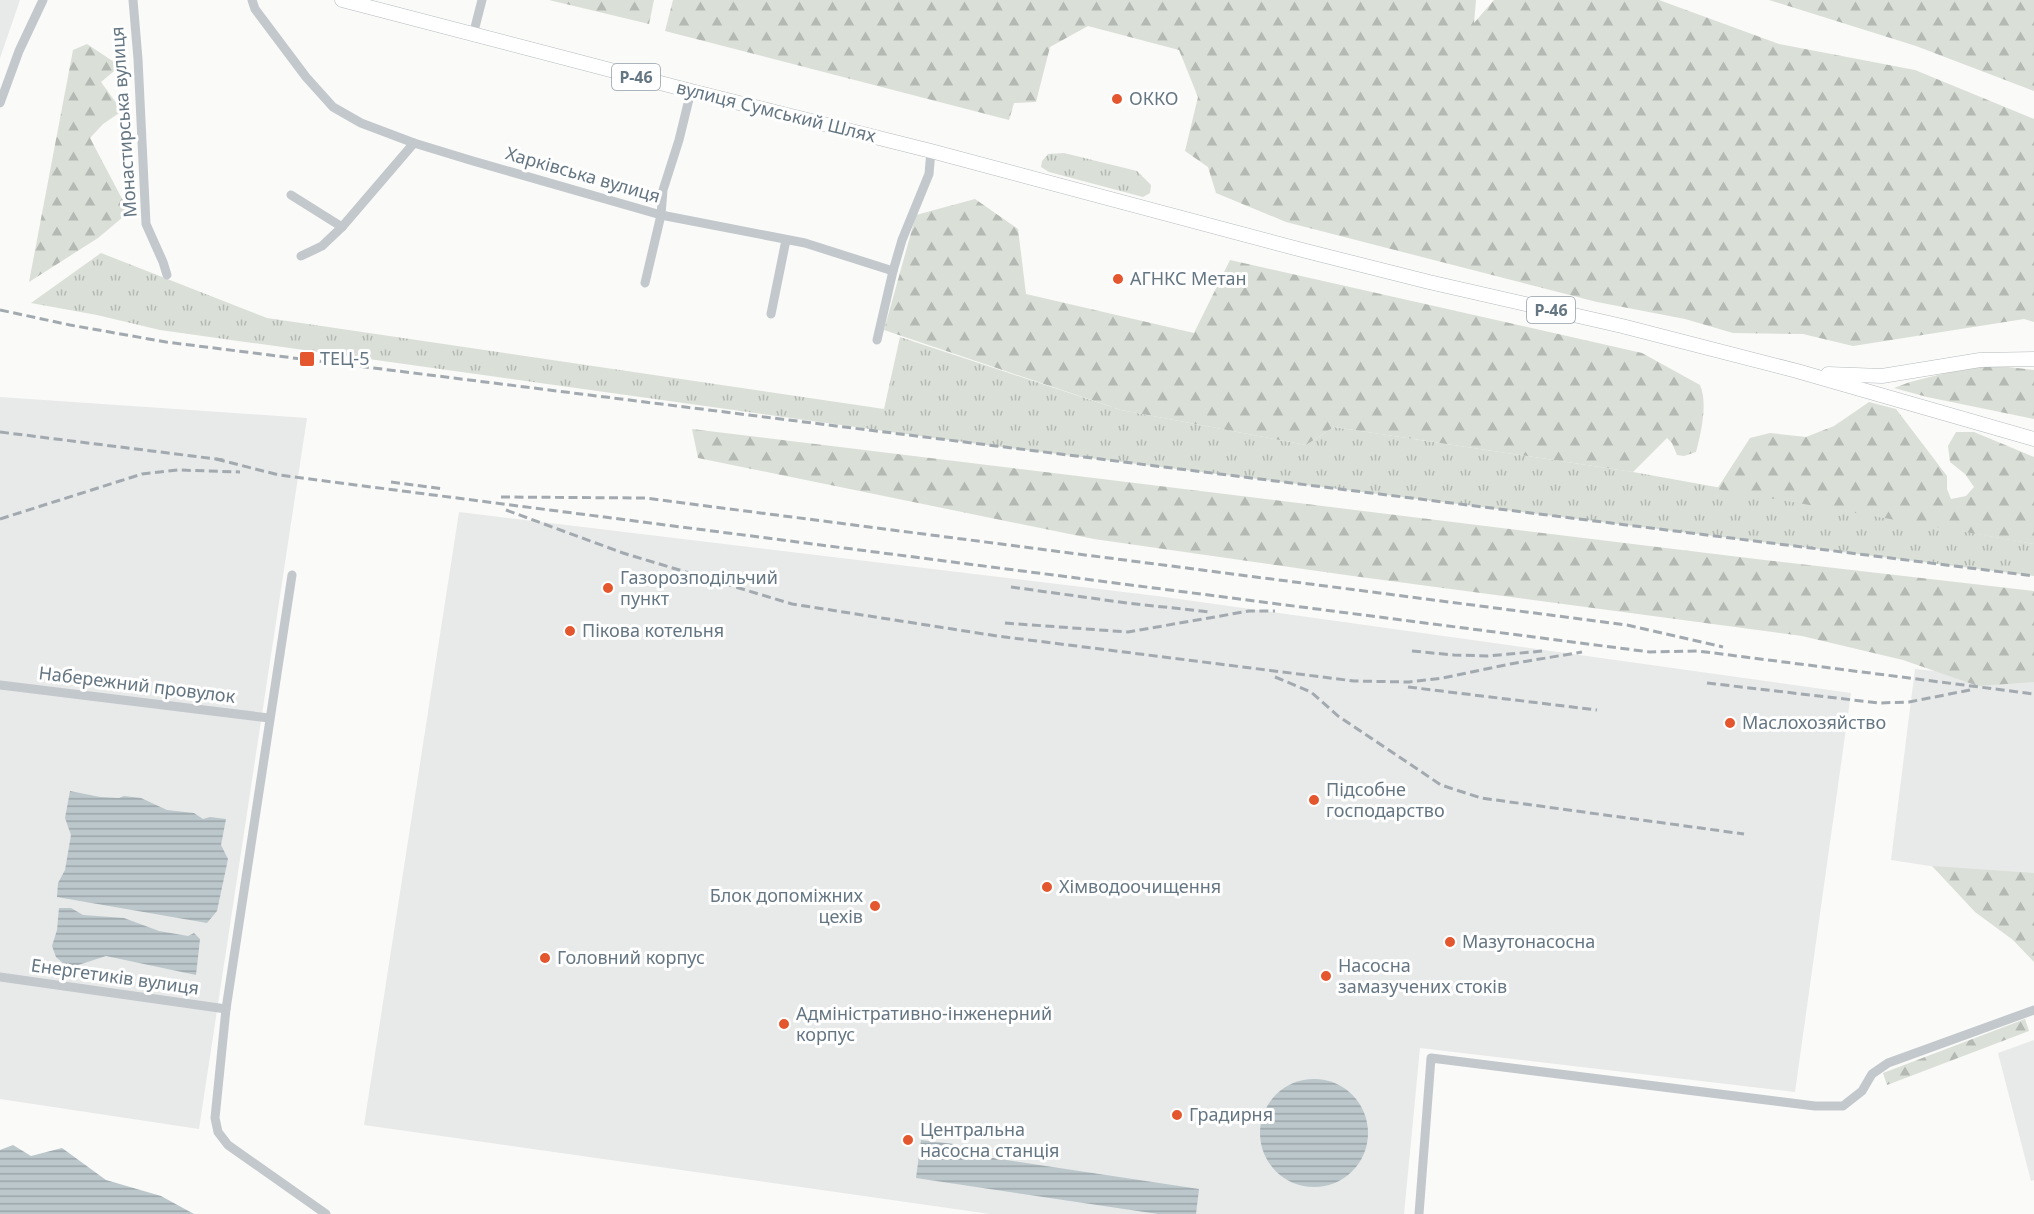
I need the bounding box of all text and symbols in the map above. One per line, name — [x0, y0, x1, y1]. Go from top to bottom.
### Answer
street label: Монастирська вулиця — [104, 26, 142, 218]
road number: Р-46 — [612, 64, 660, 90]
street label: вулиця Сумський Шлях — [674, 75, 879, 148]
place label: ОККО — [1129, 86, 1179, 110]
marker: ОККО — [1110, 92, 1124, 106]
street label: Харківська вулиця — [503, 140, 663, 208]
place label: АГНКС Метан — [1130, 266, 1247, 290]
marker: АГНКС Метан — [1111, 272, 1125, 286]
road number: Р-46 — [1527, 297, 1575, 323]
place label: ТЕЦ-5 — [320, 346, 369, 370]
marker: ТЕЦ-5 — [298, 350, 316, 368]
place label: Газорозподільчий пункт — [620, 565, 778, 610]
marker: Газорозподільчий пункт — [601, 581, 615, 595]
place label: Пікова котельня — [582, 618, 724, 642]
marker: Пікова котельня — [563, 624, 577, 638]
street label: Набережний провулок — [37, 660, 237, 708]
place label: Маслохозяйство — [1742, 710, 1886, 734]
marker: Маслохозяйство — [1723, 716, 1737, 730]
place label: Підсобне господарство — [1326, 777, 1445, 822]
marker: Підсобне господарство — [1307, 793, 1321, 807]
place label: Хімводоочищення — [1059, 874, 1221, 898]
marker: Хімводоочищення — [1040, 880, 1054, 894]
place label: Блок допоміжних цехів — [710, 883, 864, 928]
marker: Блок допоміжних цехів — [868, 899, 882, 913]
place label: Мазутонасосна — [1462, 929, 1595, 953]
marker: Мазутонасосна — [1443, 935, 1457, 949]
place label: Головний корпус — [557, 945, 705, 969]
marker: Головний корпус — [538, 951, 552, 965]
street label: Енергетиків вулиця — [30, 952, 201, 1000]
place label: Насосна замазучених стоків — [1338, 953, 1507, 998]
marker: Насосна замазучених стоків — [1319, 969, 1333, 983]
place label: Адміністративно-інженерний корпус — [796, 1001, 1052, 1046]
marker: Адміністративно-інженерний корпус — [777, 1017, 791, 1031]
place label: Градирня — [1189, 1102, 1273, 1126]
marker: Градирня — [1170, 1108, 1184, 1122]
place label: Центральна насосна станція — [920, 1117, 1059, 1162]
marker: Центральна насосна станція — [901, 1133, 915, 1147]

